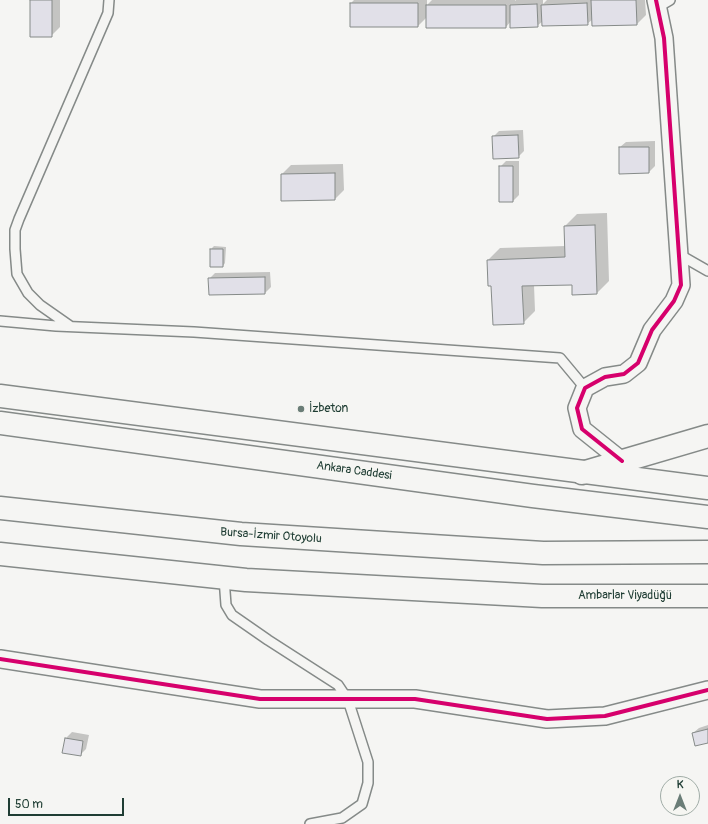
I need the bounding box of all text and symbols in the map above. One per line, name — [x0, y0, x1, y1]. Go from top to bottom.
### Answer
place label: İzbeton — [309, 402, 348, 416]
marker: İzbeton — [296, 404, 306, 414]
street label: Ankara Caddesi — [315, 459, 393, 483]
street label: Bursa-İzmir Otoyolu — [220, 525, 322, 547]
street label: Ambarlar Viyadüğü — [578, 589, 672, 603]
north arrow — [660, 776, 700, 816]
text: K — [677, 778, 683, 791]
scale bar — [10, 790, 126, 816]
text: 50 m — [15, 797, 43, 812]

